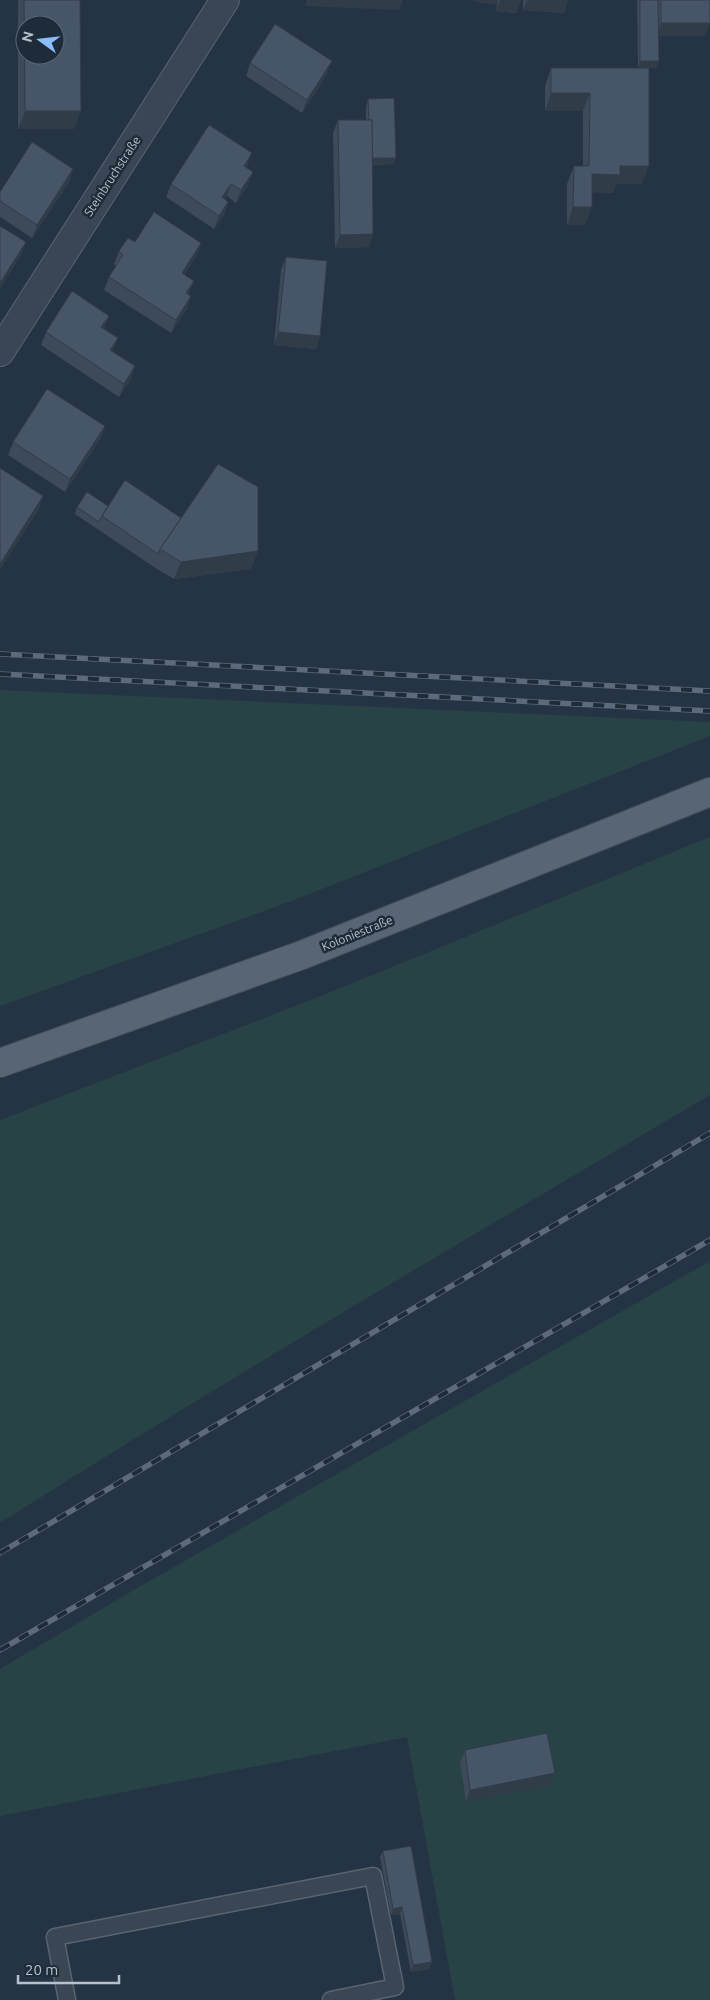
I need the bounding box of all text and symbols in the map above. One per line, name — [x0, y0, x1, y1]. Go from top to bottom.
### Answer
north arrow — [15, 15, 65, 65]
text: N — [18, 30, 37, 44]
street label: Steinbruchstraße — [81, 134, 143, 218]
street label: Koloniestraße — [320, 913, 394, 953]
scale bar — [18, 1952, 119, 1984]
text: 20 m — [25, 1961, 58, 1978]

